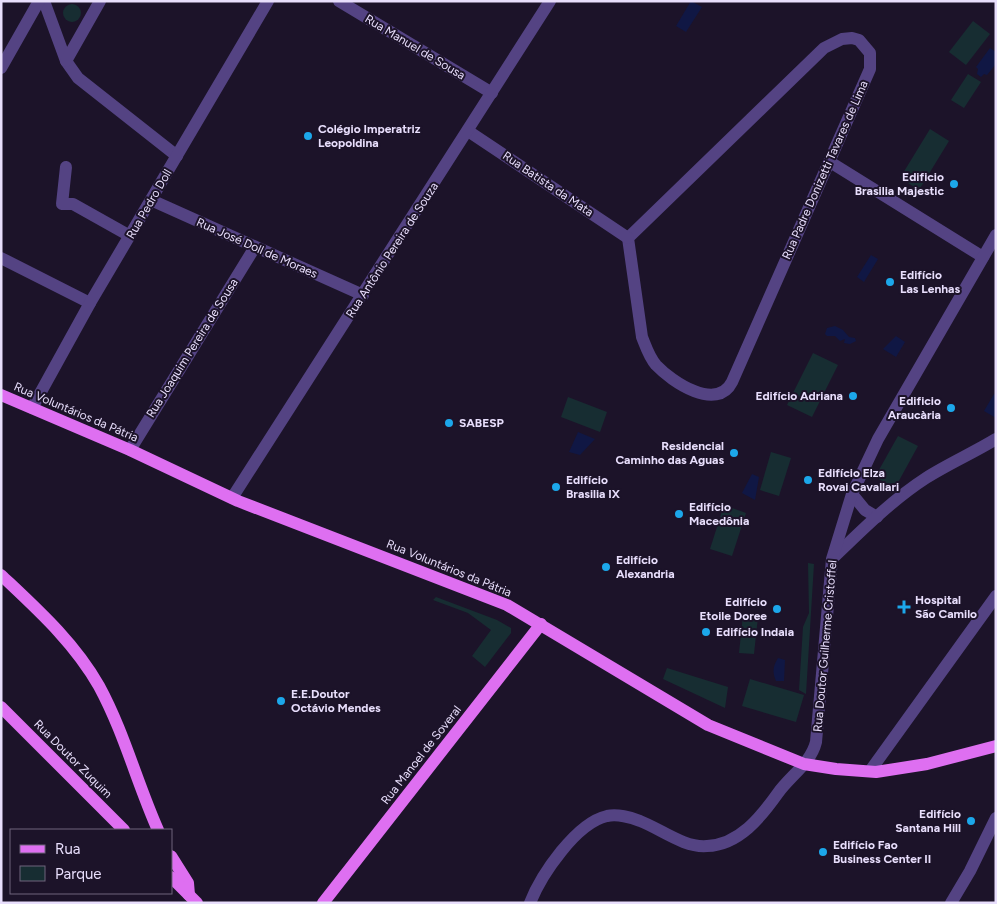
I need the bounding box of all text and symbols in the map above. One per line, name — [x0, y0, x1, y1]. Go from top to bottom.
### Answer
street label: Rua Manuel de Sousa — [362, 12, 468, 82]
street label: Rua Padre Donizetti Tavares de Lima — [779, 79, 871, 261]
place label: Colégio Imperatriz Leopoldina — [318, 122, 421, 150]
marker: Colégio Imperatriz Leopoldina — [302, 130, 314, 142]
street label: Rua Batista da Mata — [500, 148, 596, 220]
street label: Rua Pedro Doll — [123, 167, 175, 241]
place label: Edificio Brasilia Majestic — [855, 170, 944, 198]
marker: Edificio Brasilia Majestic — [948, 178, 960, 190]
street label: Rua Antônio Pereira de Souza — [343, 180, 441, 320]
street label: Rua José Doll de Moraes — [194, 215, 320, 281]
place label: Edifício Las Lenhas — [900, 268, 960, 296]
street label: Rua Joaquim Pereira de Sousa — [143, 276, 241, 420]
marker: Edifício Las Lenhas — [884, 276, 896, 288]
street label: Rua Voluntários da Pátria — [12, 379, 140, 445]
place label: Edifício Adriana — [755, 389, 843, 403]
marker: Edifício Adriana — [847, 390, 859, 402]
place label: Edificio Araucària — [888, 394, 941, 422]
marker: Edificio Araucària — [945, 402, 957, 414]
place label: SABESP — [459, 416, 505, 430]
marker: SABESP — [443, 417, 455, 429]
place label: Residencial Caminho das Aguas — [615, 439, 724, 467]
marker: Residencial Caminho das Aguas — [728, 447, 740, 459]
place label: Edifício Elza Rovai Cavallari — [818, 466, 899, 494]
place label: Edifício Brasilia IX — [566, 473, 621, 501]
marker: Edifício Elza Rovai Cavallari — [802, 474, 814, 486]
marker: Edifício Brasilia IX — [550, 481, 562, 493]
place label: Edifício Macedônia — [689, 500, 749, 528]
marker: Edifício Macedônia — [673, 508, 685, 520]
street label: Rua Voluntários da Pátria — [384, 536, 514, 600]
place label: Edifício Alexandria — [616, 553, 675, 581]
street label: Rua Doutor Guilherme Cristoffel — [811, 559, 839, 733]
marker: Edifício Alexandria — [600, 561, 612, 573]
place label: Hospital São Camilo — [915, 593, 977, 621]
place label: Edifício Etoile Doree — [699, 595, 767, 623]
marker: Hospital São Camilo — [897, 600, 911, 614]
marker: Edifício Etoile Doree — [771, 603, 783, 615]
place label: Edifício Indaia — [716, 625, 794, 639]
marker: Edifício Indaia — [700, 626, 712, 638]
place label: E.E.Doutor Octávio Mendes — [291, 687, 381, 715]
marker: E.E.Doutor Octávio Mendes — [275, 695, 287, 707]
street label: Rua Manoel de Soveral — [378, 703, 464, 807]
street label: Rua Doutor Zuquim — [31, 717, 115, 801]
place label: Edifício Santana Hill — [895, 807, 961, 835]
marker: Edifício Santana Hill — [965, 815, 977, 827]
legend — [10, 829, 172, 894]
place label: Edifício Fao Business Center II — [833, 838, 931, 866]
text: Rua — [55, 840, 80, 858]
marker: Edifício Fao Business Center II — [817, 846, 829, 858]
text: Parque — [55, 865, 102, 883]

